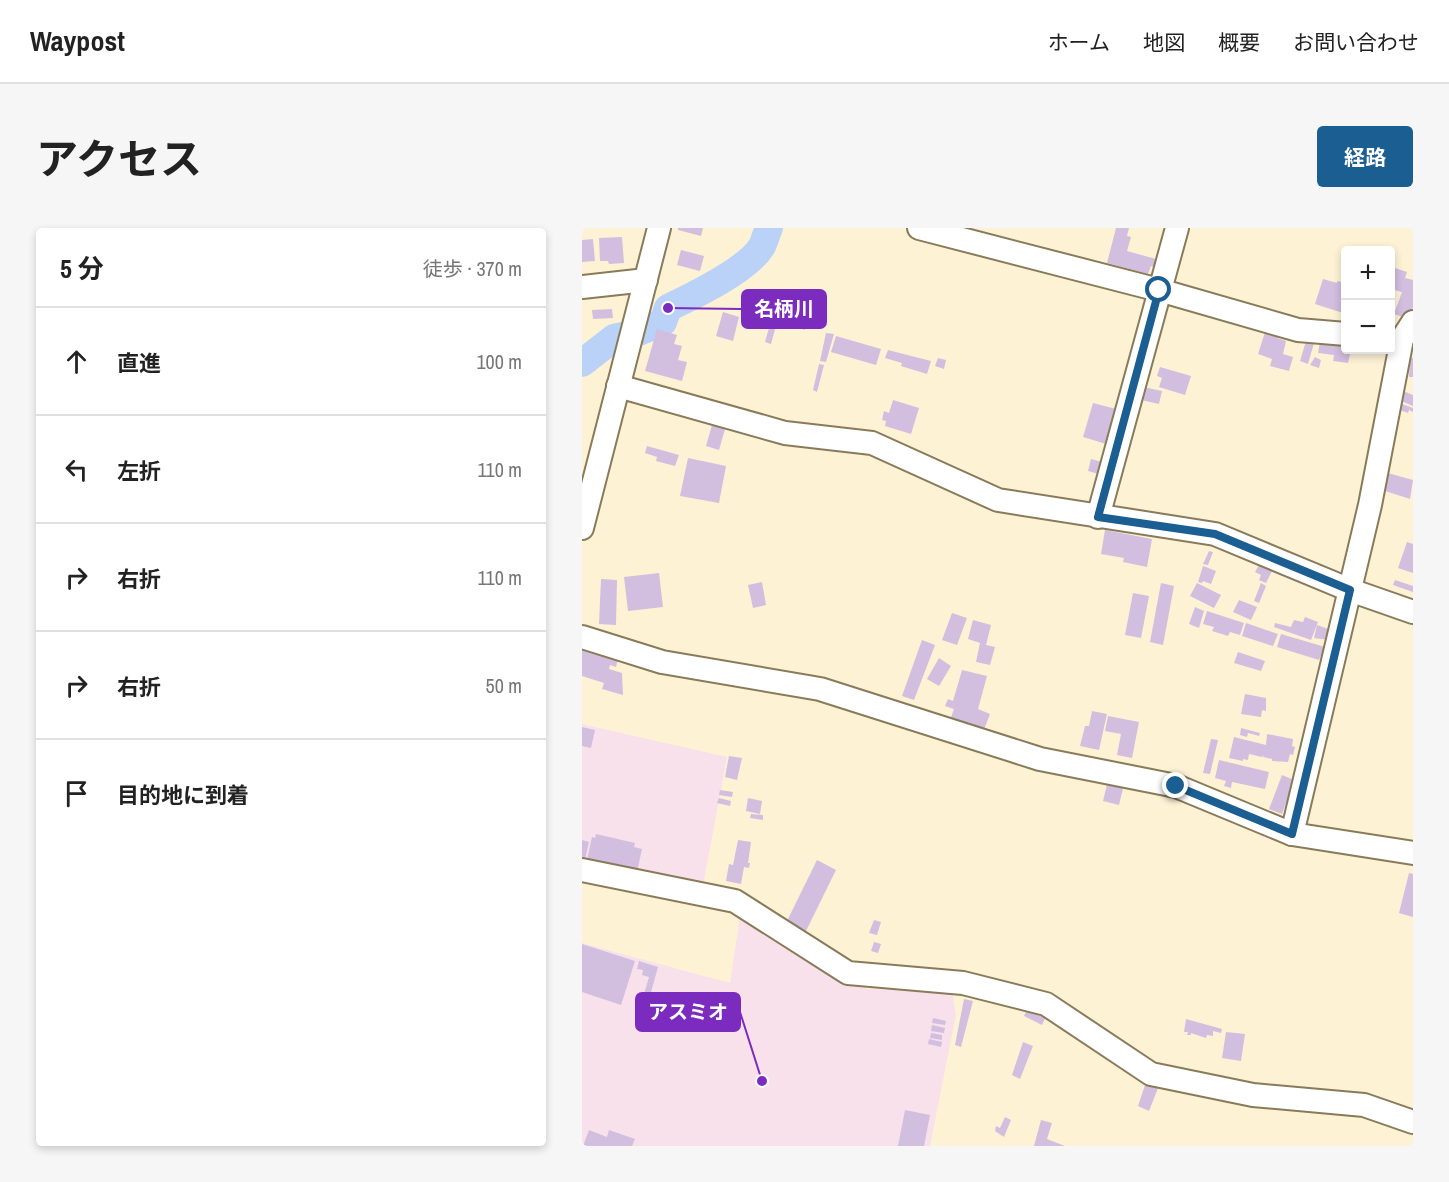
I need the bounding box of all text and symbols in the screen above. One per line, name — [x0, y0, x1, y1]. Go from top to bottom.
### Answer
text: Waypost — [30, 22, 125, 60]
text: ホーム — [1048, 28, 1110, 57]
text: 地図 — [1143, 28, 1185, 57]
text: 概要 — [1218, 28, 1260, 57]
text: お問い合わせ — [1293, 28, 1419, 57]
button: 経路 — [1317, 126, 1413, 187]
text: アクセス — [36, 131, 202, 187]
map controls — [1341, 246, 1395, 354]
button: + — [1341, 246, 1395, 300]
text: 5 分 — [60, 251, 104, 286]
text: 徒歩 · 370 m — [423, 255, 522, 282]
route start — [1145, 276, 1171, 302]
callout: 名柄川 — [742, 290, 826, 328]
text: 名柄川 — [754, 295, 814, 322]
button: − — [1341, 300, 1395, 354]
icon: ahead — [60, 345, 93, 378]
text: 直進 — [117, 348, 161, 378]
text: 100 m — [476, 348, 522, 375]
icon: left — [60, 453, 93, 486]
text: 左折 — [117, 456, 161, 486]
text: 110 m — [478, 456, 522, 483]
icon: right — [60, 561, 93, 594]
text: 右折 — [117, 564, 161, 594]
text: 110 m — [478, 564, 522, 591]
icon: right — [60, 669, 93, 702]
text: 右折 — [117, 672, 161, 702]
text: 50 m — [486, 672, 522, 699]
route end — [1162, 772, 1188, 798]
icon: arrive — [60, 777, 93, 810]
text: 目的地に到着 — [117, 780, 249, 810]
callout: アスミオ — [636, 993, 740, 1031]
text: アスミオ — [648, 998, 728, 1025]

